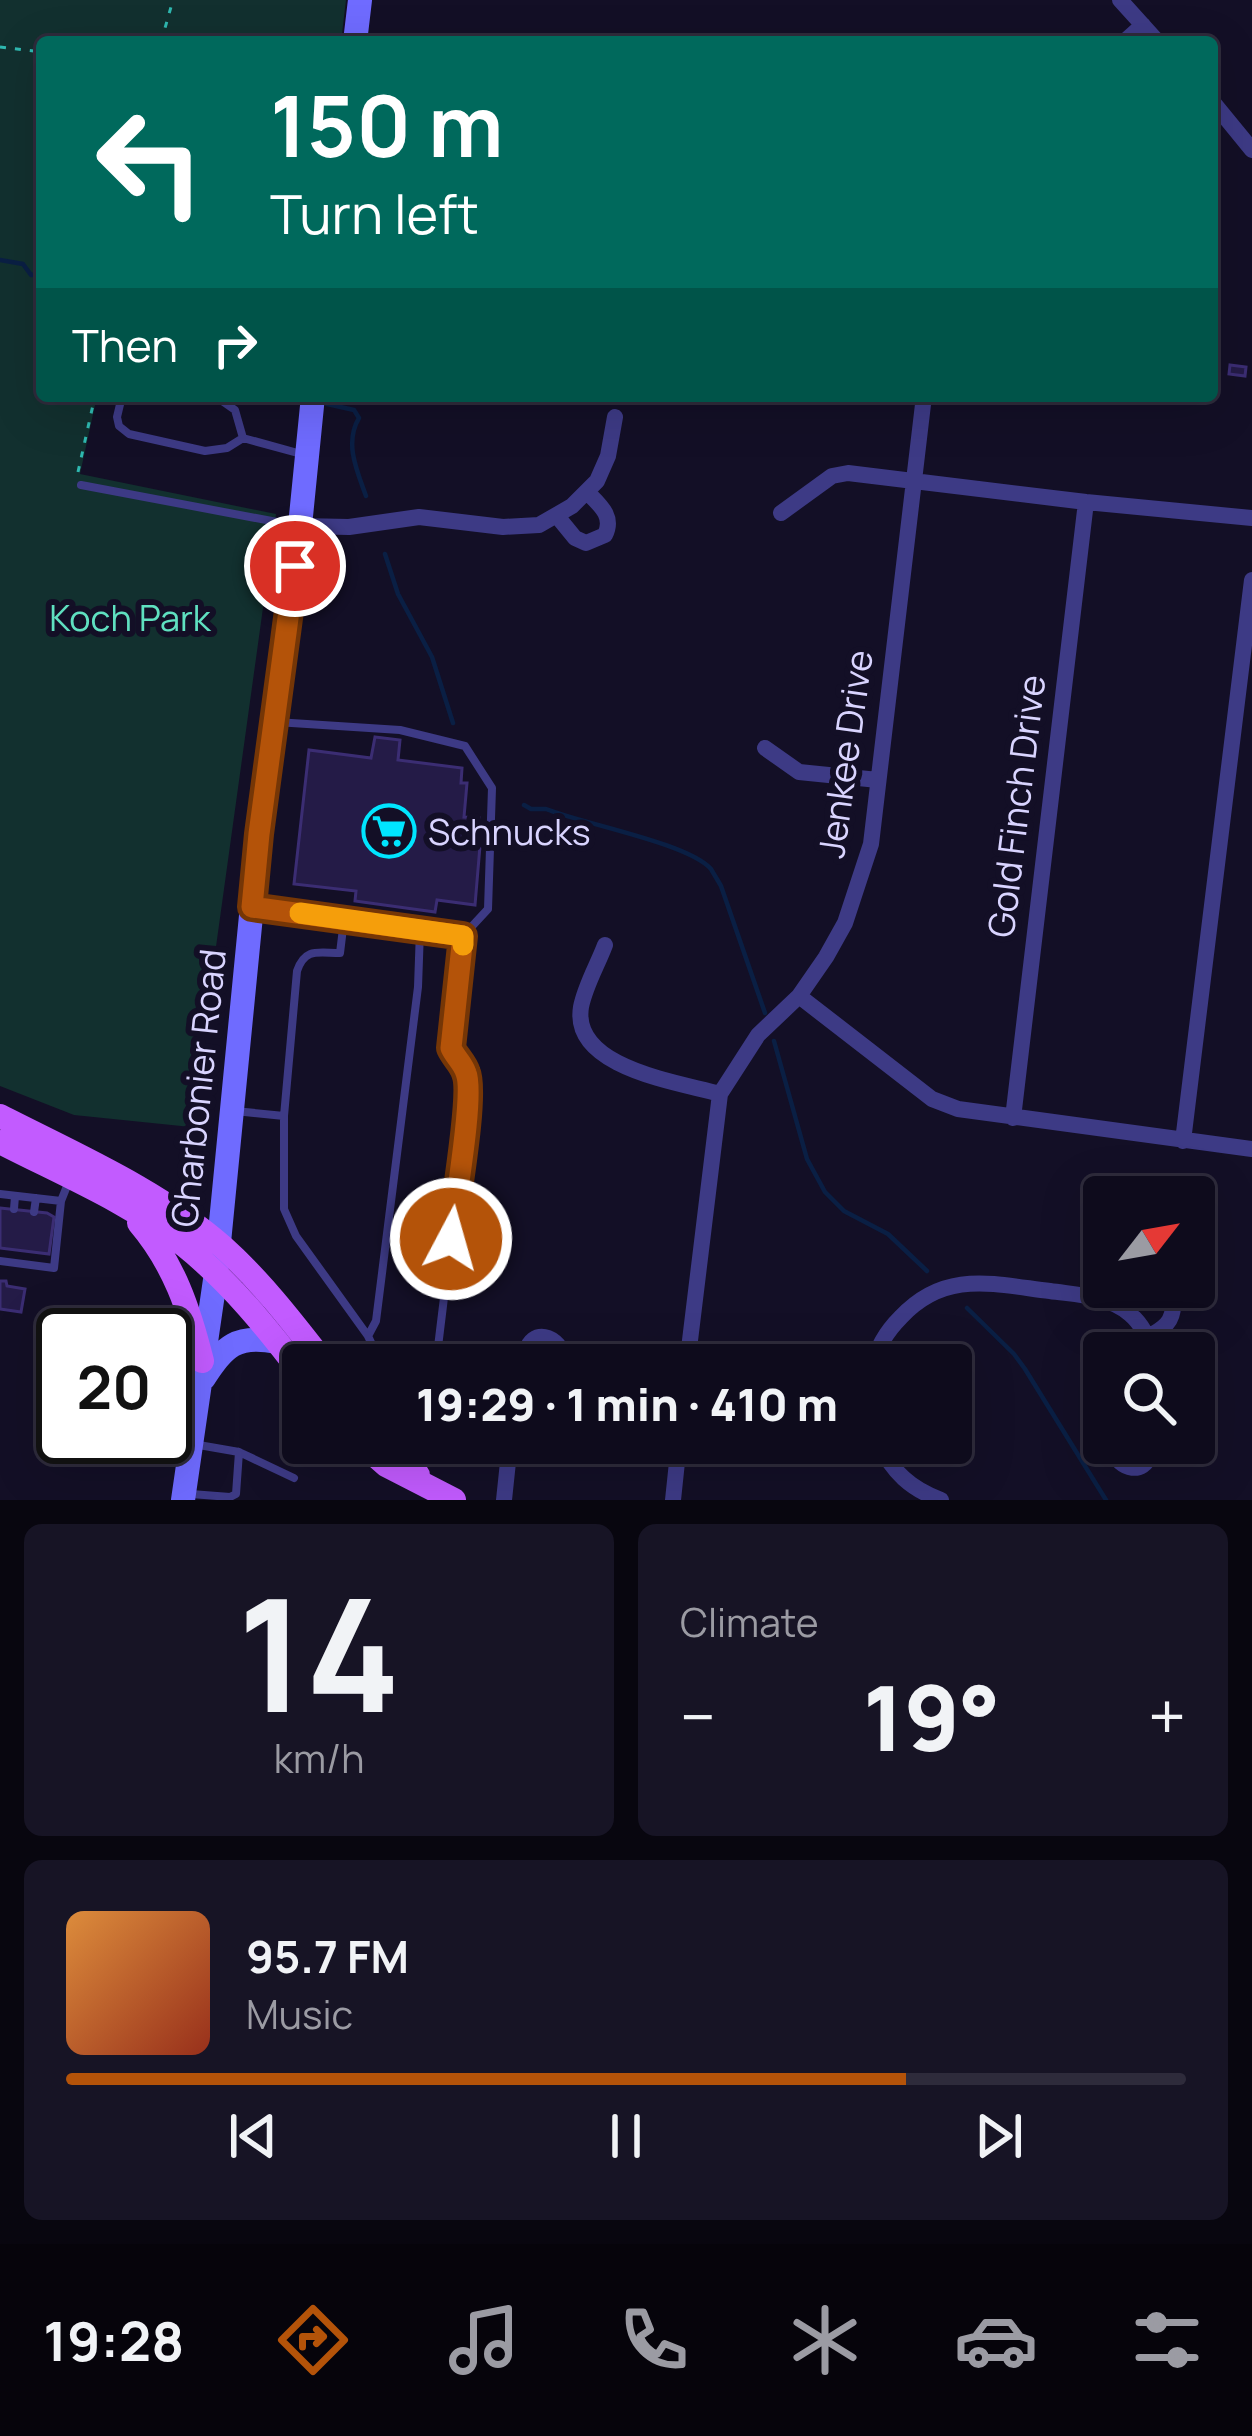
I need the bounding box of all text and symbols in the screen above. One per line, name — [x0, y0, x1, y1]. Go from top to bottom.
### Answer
text: 150 m — [270, 67, 504, 182]
icon: left — [72, 84, 228, 240]
text: Turn left — [270, 176, 479, 250]
icon: right — [202, 312, 268, 378]
text: Then — [72, 314, 178, 376]
pin — [244, 515, 346, 617]
icon: arrive — [262, 533, 328, 599]
park label: Koch Park — [49, 593, 212, 642]
street label: Jenkee Drive — [806, 647, 884, 861]
street label: Gold Finch Drive — [976, 672, 1056, 940]
supermarket icon: Schnucks — [361, 803, 417, 859]
place label: Schnucks — [428, 807, 591, 856]
street label: Charbonier Road — [159, 947, 237, 1229]
position arrow — [388, 1176, 514, 1302]
north arrow — [1083, 1176, 1215, 1308]
map controls — [1083, 1176, 1215, 1464]
speed limit sign: 20 — [36, 1308, 192, 1464]
button: search — [1083, 1332, 1215, 1464]
text: 19:29 · 1 min · 410 m — [416, 1373, 838, 1435]
text: 14 — [237, 1546, 401, 1759]
text: Climate — [680, 1595, 819, 1649]
text: 19° — [863, 1655, 1000, 1778]
text: − — [680, 1671, 716, 1761]
text: + — [1148, 1671, 1186, 1761]
text: km/h — [274, 1731, 364, 1785]
text: 95.7 FM — [246, 1925, 409, 1987]
text: Music — [246, 1987, 353, 2041]
icon: previous — [220, 2103, 286, 2169]
icon: pause — [593, 2103, 659, 2169]
icon: next — [966, 2103, 1032, 2169]
icon: directions — [271, 2298, 355, 2382]
icon: music — [442, 2298, 526, 2382]
icon: phone — [612, 2298, 696, 2382]
icon: climate — [783, 2298, 867, 2382]
icon: car — [954, 2298, 1038, 2382]
icon: filters — [1125, 2298, 1209, 2382]
text: 19:28 — [43, 2303, 184, 2377]

